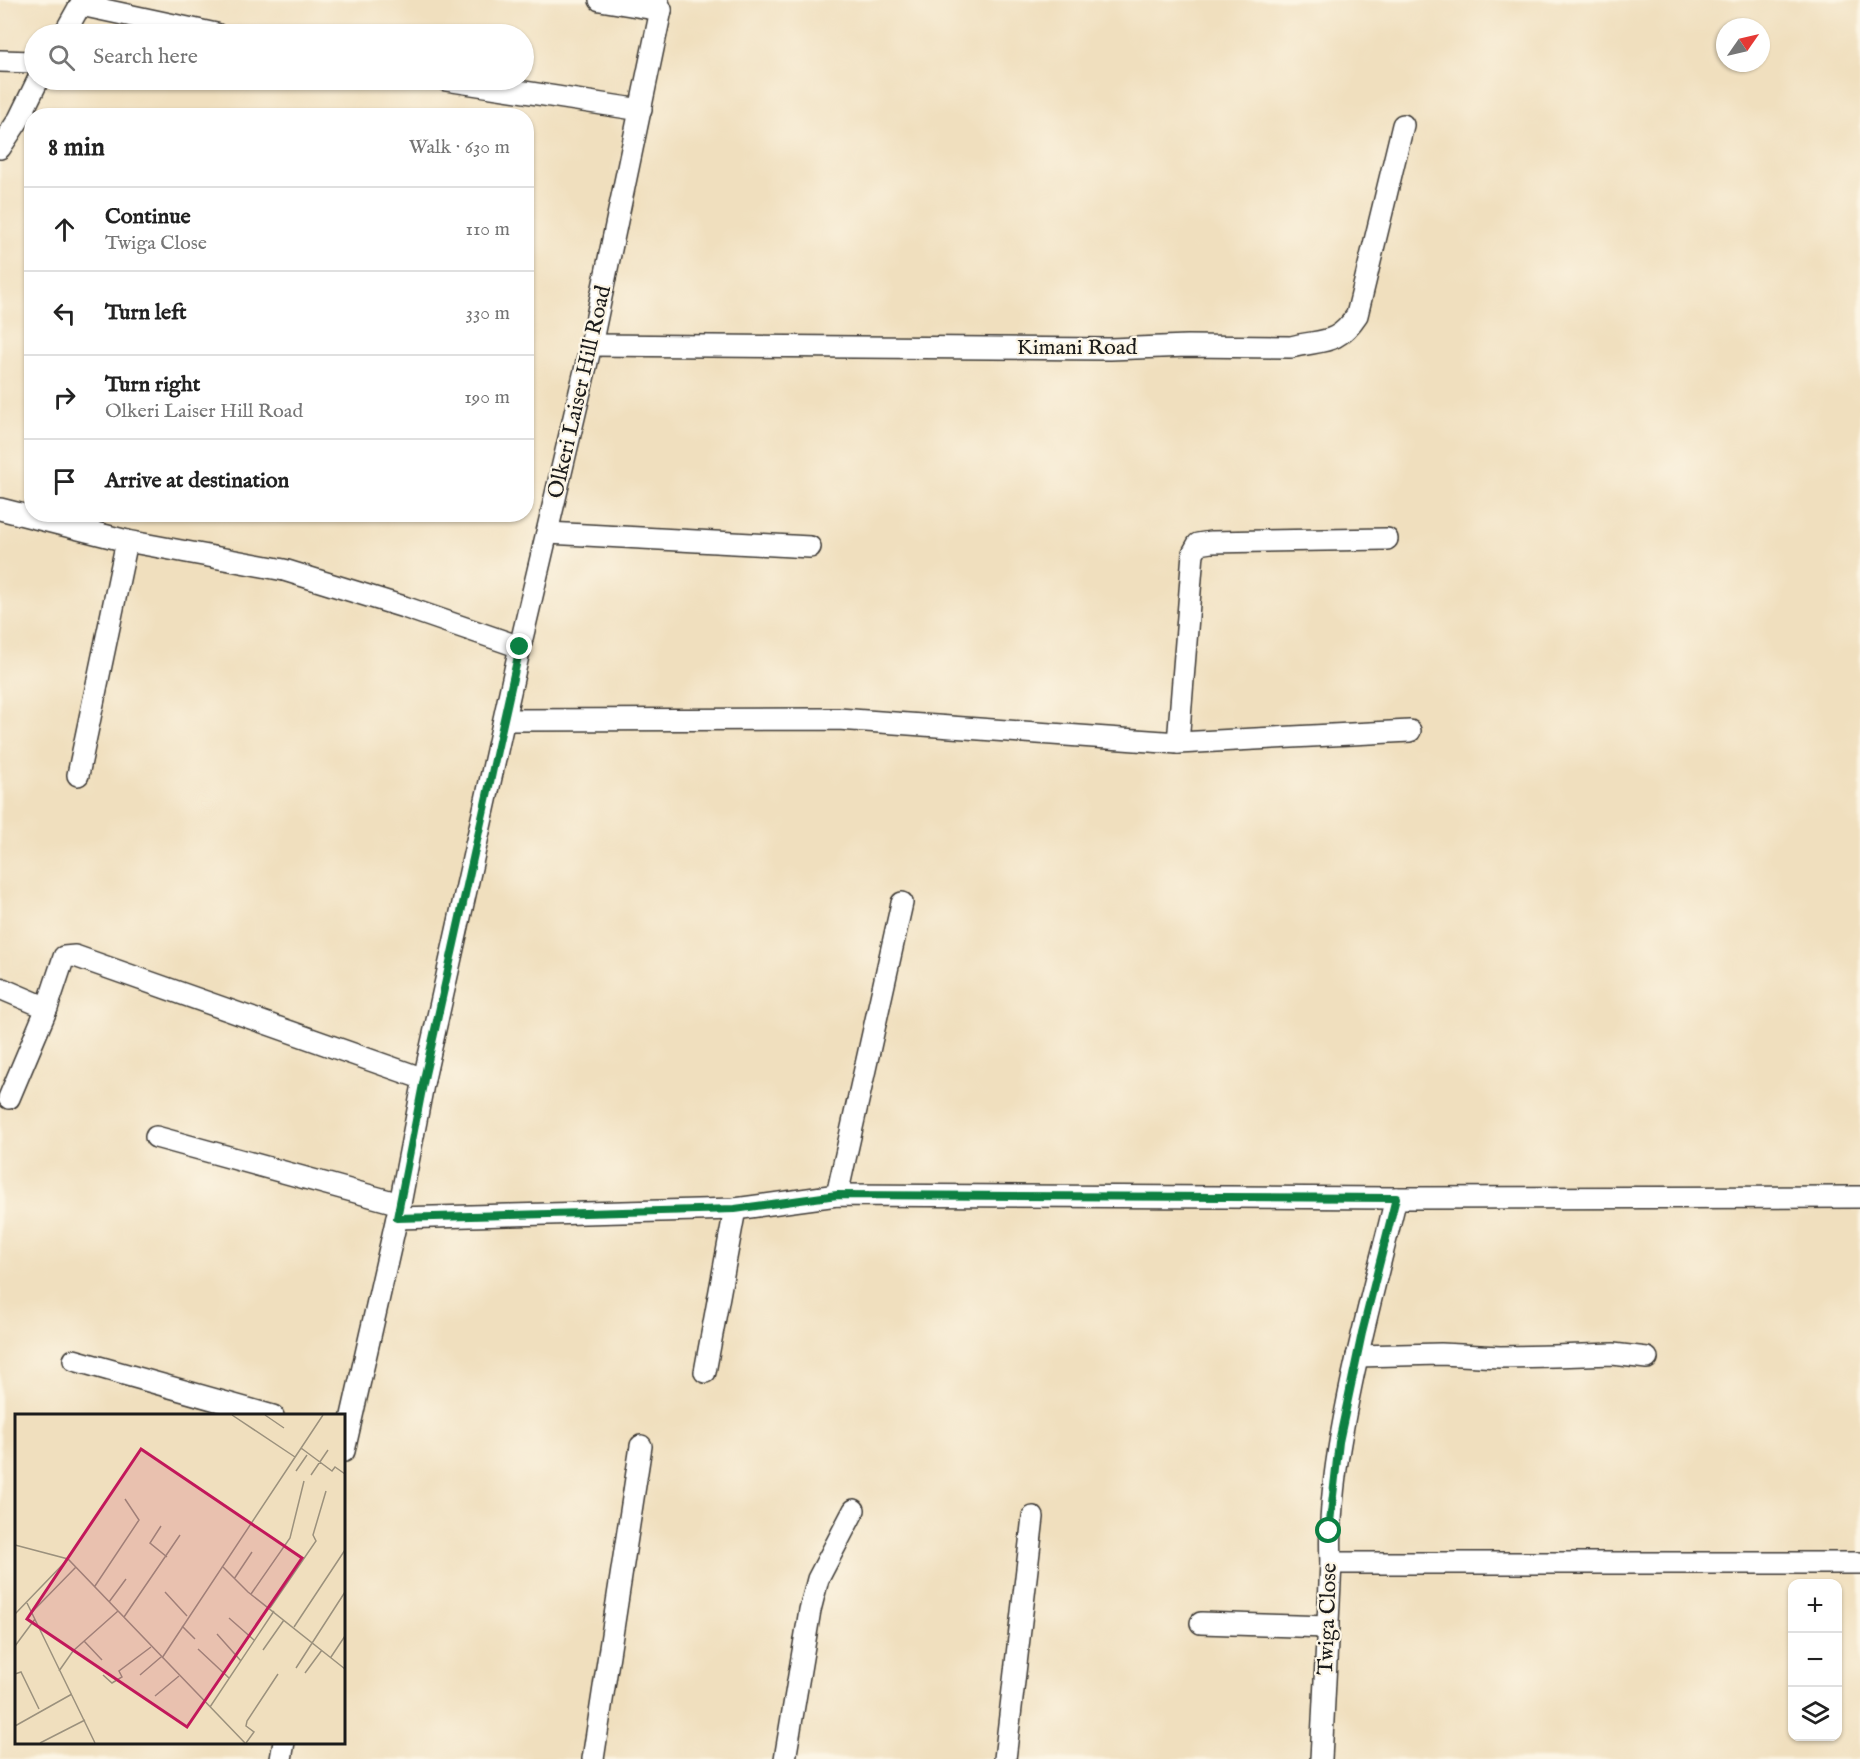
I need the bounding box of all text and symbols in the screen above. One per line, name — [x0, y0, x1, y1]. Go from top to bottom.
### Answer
north arrow — [1716, 18, 1770, 72]
search box — [24, 24, 534, 90]
icon: search — [45, 41, 78, 74]
text: Search here — [93, 43, 198, 71]
text: 8 min — [48, 131, 105, 164]
text: Walk · 630 m — [409, 135, 510, 160]
text: Continue — [105, 203, 191, 231]
icon: ahead — [48, 213, 81, 246]
text: 110 m — [466, 217, 510, 242]
text: Twiga Close — [105, 231, 207, 256]
street label: Olkeri Laiser Hill Road — [542, 282, 618, 501]
icon: left — [48, 297, 81, 330]
text: Turn left — [105, 299, 187, 327]
text: 330 m — [465, 301, 510, 326]
street label: Kimani Road — [1017, 334, 1137, 362]
text: Turn right — [105, 371, 200, 399]
icon: right — [48, 381, 81, 414]
text: 190 m — [464, 385, 510, 410]
text: Olkeri Laiser Hill Road — [105, 399, 303, 424]
icon: arrive — [48, 465, 81, 498]
text: Arrive at destination — [105, 467, 289, 495]
route end — [506, 633, 532, 659]
inset map — [15, 1414, 345, 1744]
route start — [1315, 1517, 1341, 1543]
street label: Twiga Close — [1312, 1562, 1344, 1676]
map controls — [1788, 1579, 1842, 1741]
button: + — [1788, 1579, 1842, 1633]
button: − — [1788, 1633, 1842, 1687]
button: layers — [1788, 1687, 1842, 1741]

